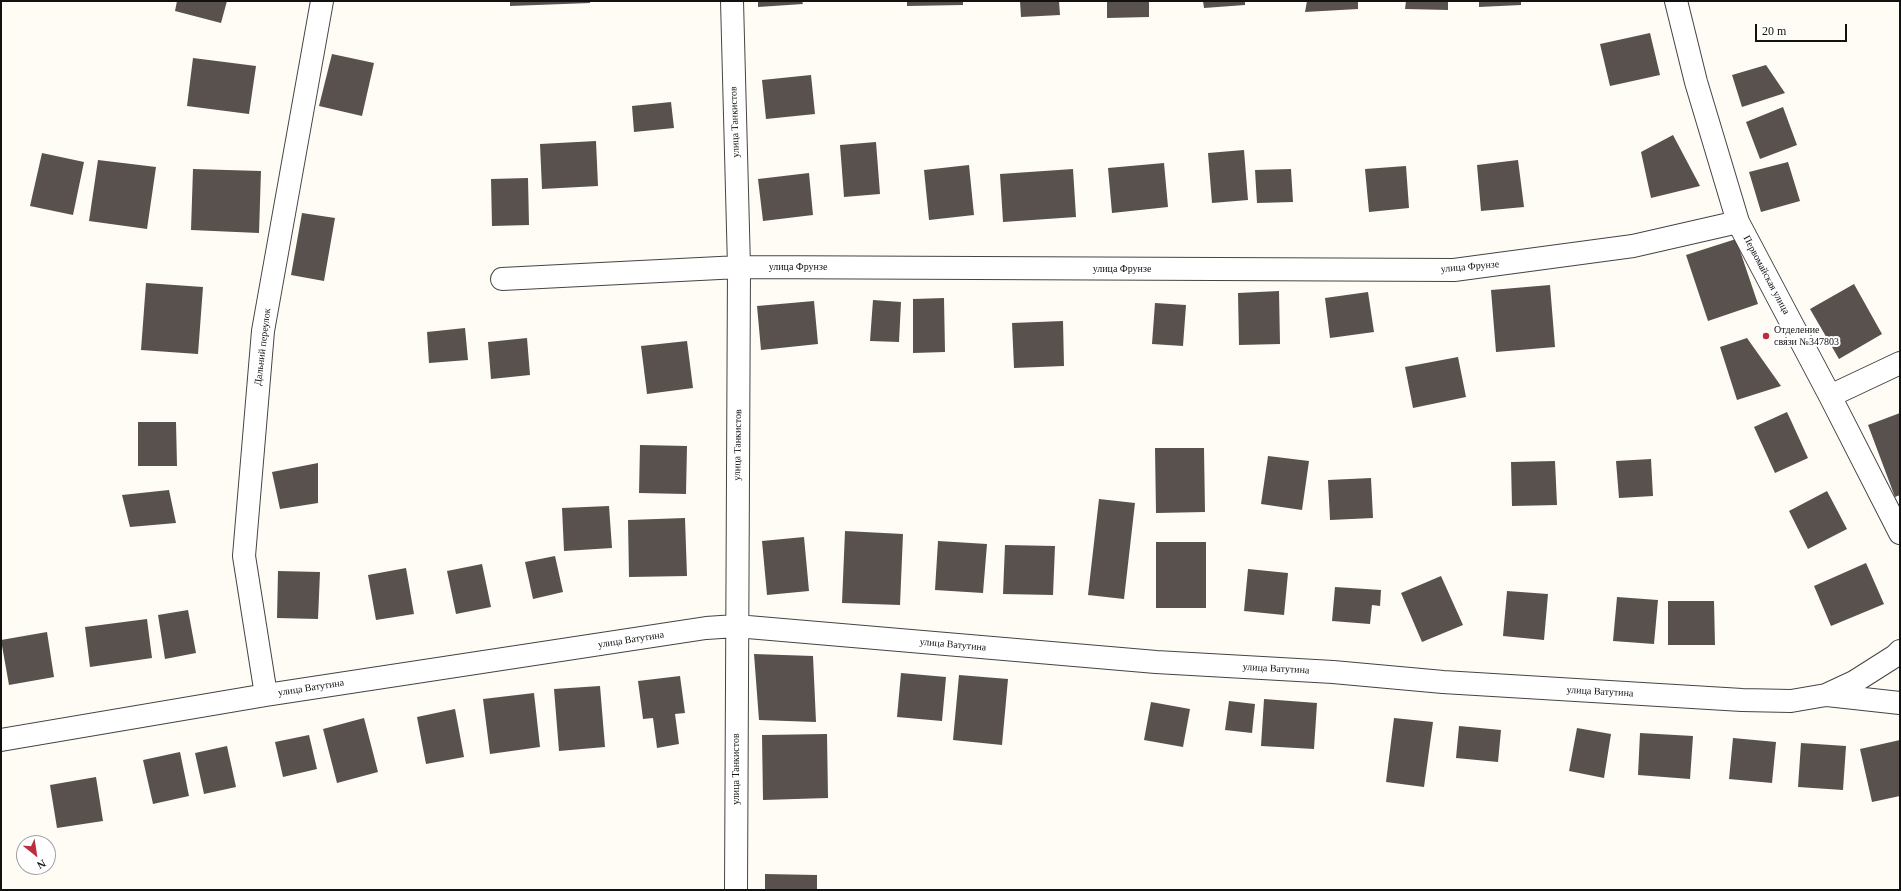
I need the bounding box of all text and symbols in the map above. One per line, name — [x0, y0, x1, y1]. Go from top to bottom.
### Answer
scale bar — [1757, 16, 1849, 42]
text: 20 m — [1762, 24, 1786, 38]
street label: улица Танкистов — [728, 86, 742, 158]
street label: Первомайская улица — [1740, 234, 1792, 316]
street label: улица Фрунзе — [1440, 258, 1500, 276]
street label: улица Фрунзе — [769, 261, 827, 273]
street label: улица Фрунзе — [1093, 263, 1151, 275]
street label: Дальний переулок — [252, 308, 274, 386]
place label: Отделение связи №347803 — [1774, 324, 1839, 348]
marker: Отделение связи №347803 — [1761, 331, 1771, 341]
street label: улица Танкистов — [731, 409, 745, 481]
street label: улица Ватутина — [597, 629, 665, 651]
street label: улица Ватутина — [919, 636, 987, 654]
street label: улица Ватутина — [1242, 661, 1310, 677]
street label: улица Ватутина — [277, 677, 345, 699]
street label: улица Ватутина — [1566, 684, 1634, 700]
street label: улица Танкистов — [730, 733, 742, 805]
north arrow — [16, 835, 56, 875]
text: N — [35, 857, 48, 872]

